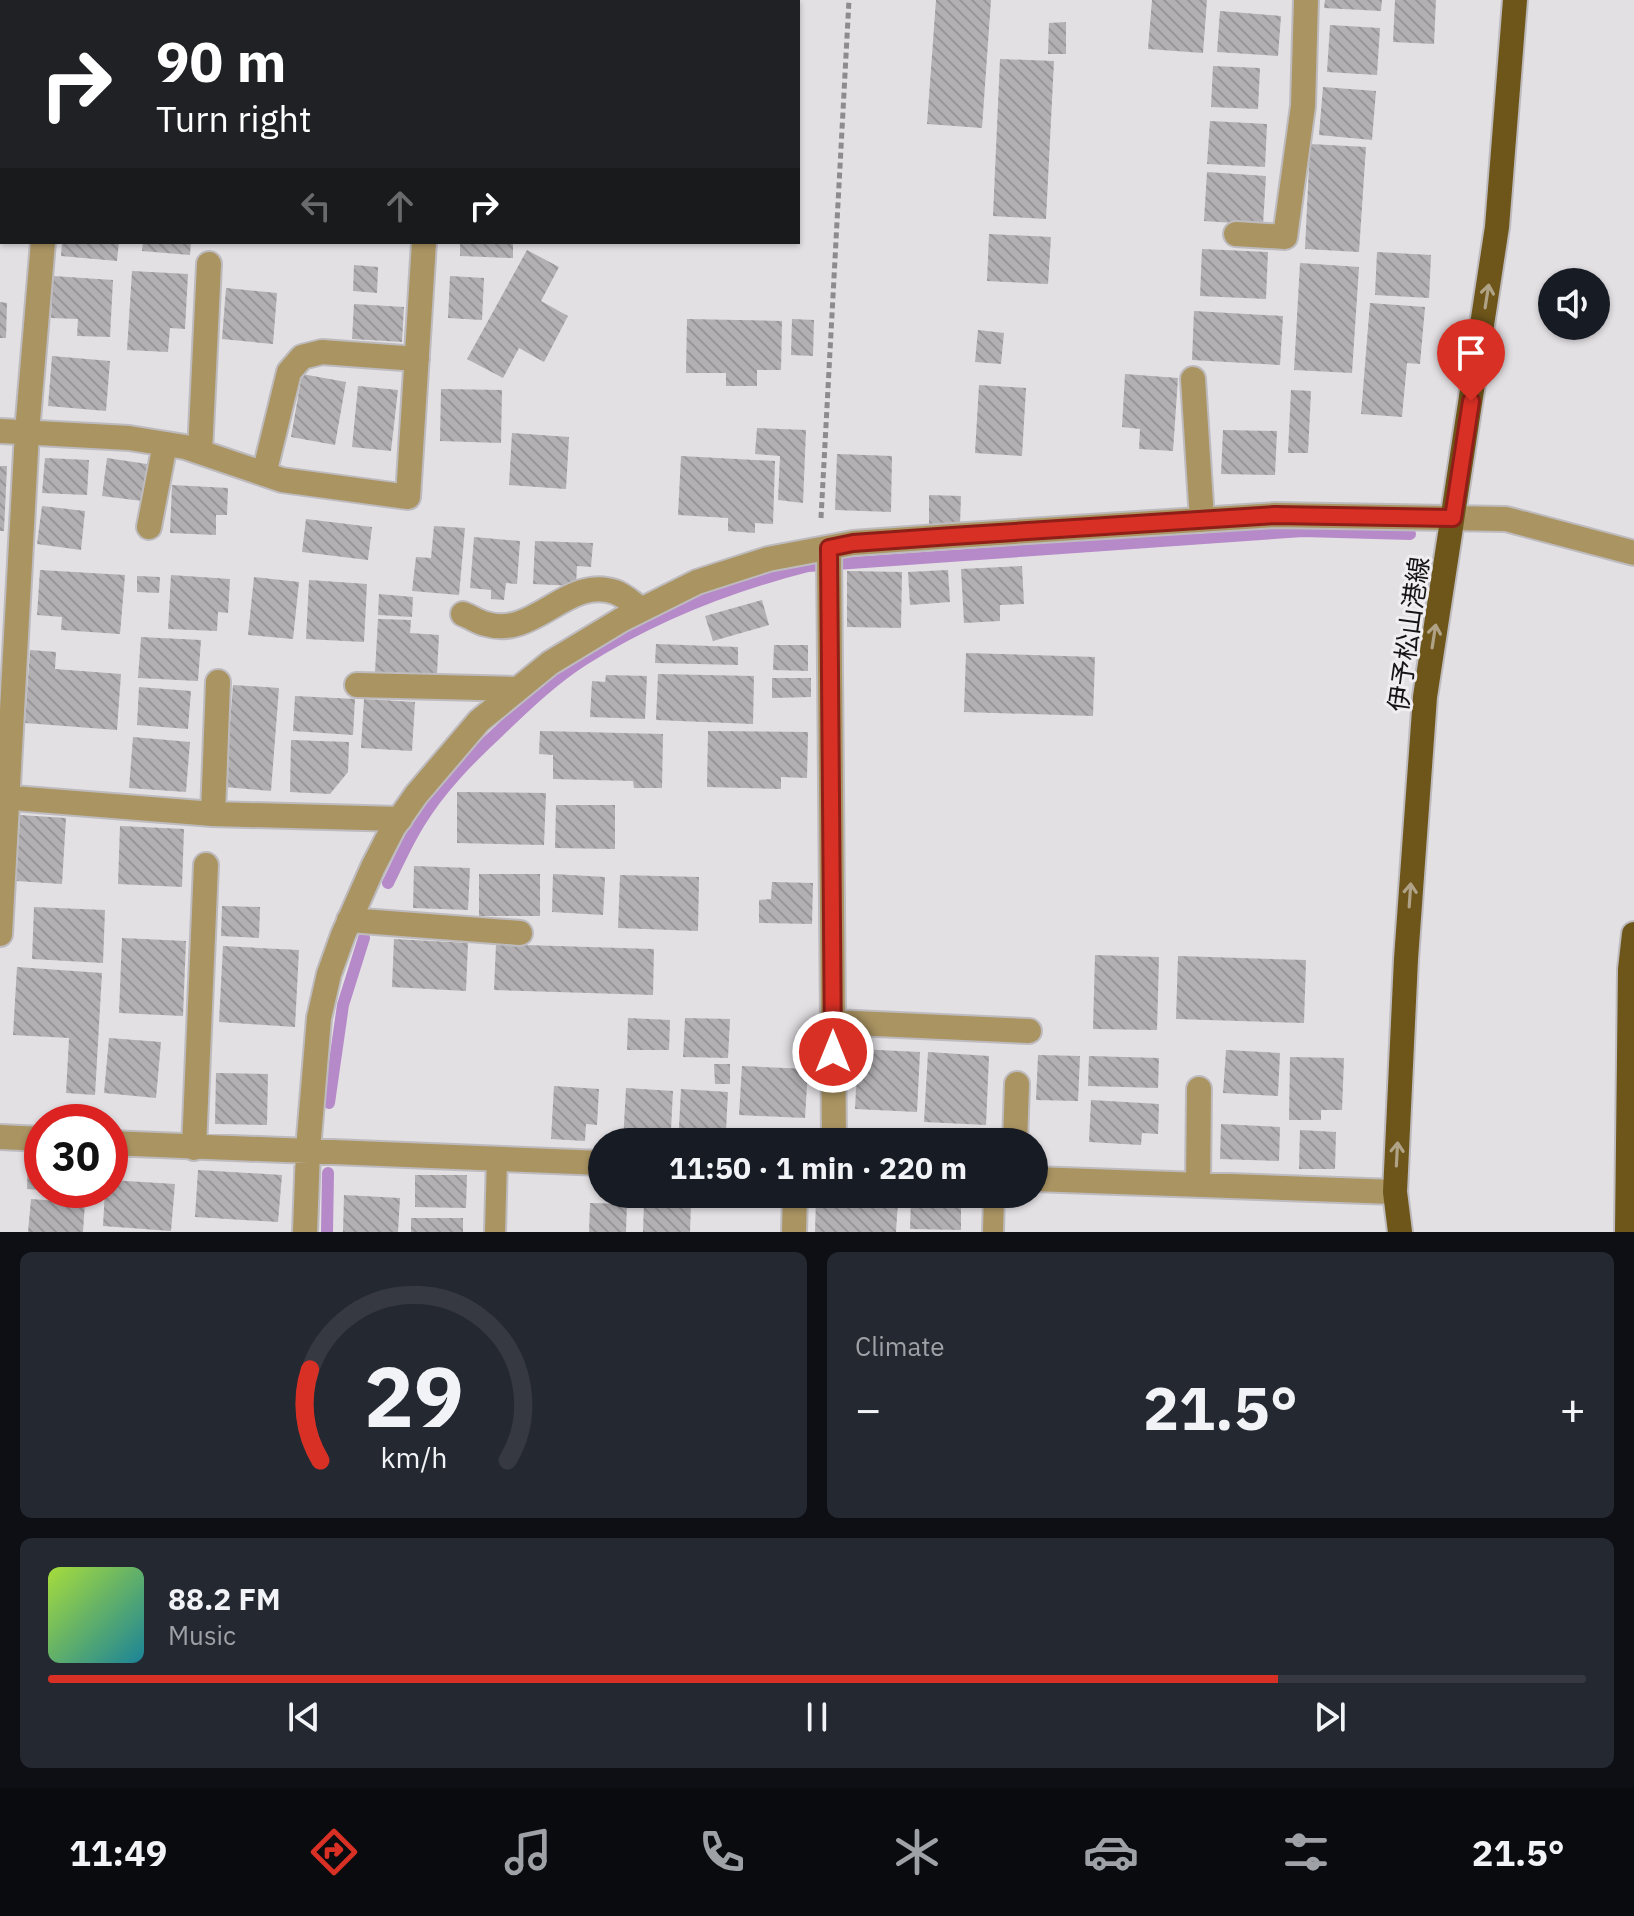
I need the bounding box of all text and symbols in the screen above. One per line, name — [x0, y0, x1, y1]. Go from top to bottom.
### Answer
text: 90 m — [156, 25, 286, 97]
icon: right — [24, 32, 128, 136]
text: Turn right — [156, 95, 312, 142]
icon: left — [294, 184, 338, 228]
icon: ahead — [378, 184, 422, 228]
icon: right — [462, 184, 506, 228]
map controls — [1538, 268, 1610, 340]
button: sound — [1538, 268, 1610, 340]
one-way arrow — [1480, 284, 1495, 309]
pin — [1437, 319, 1505, 401]
icon: arrive — [1449, 331, 1493, 375]
street label: 伊予松山港線 — [1380, 554, 1436, 714]
one-way arrow — [1428, 624, 1443, 649]
one-way arrow — [1403, 882, 1418, 909]
position arrow — [791, 1010, 875, 1094]
speed limit sign: 30 — [24, 1104, 128, 1208]
one-way arrow — [1390, 1141, 1405, 1168]
text: 11:50 · 1 min · 220 m — [669, 1148, 967, 1187]
text: Climate — [855, 1329, 945, 1363]
text: 29 — [364, 1342, 463, 1450]
text: 21.5° — [1143, 1368, 1298, 1447]
text: − — [855, 1380, 881, 1437]
text: + — [1560, 1380, 1586, 1437]
text: km/h — [380, 1439, 447, 1476]
text: 88.2 FM — [168, 1579, 281, 1618]
text: Music — [168, 1618, 236, 1652]
icon: previous — [282, 1695, 326, 1739]
icon: pause — [795, 1695, 839, 1739]
icon: next — [1308, 1695, 1352, 1739]
icon: directions — [306, 1824, 362, 1880]
icon: music — [500, 1824, 556, 1880]
icon: phone — [694, 1824, 750, 1880]
icon: climate — [889, 1824, 945, 1880]
icon: car — [1083, 1824, 1139, 1880]
icon: filters — [1278, 1824, 1334, 1880]
text: 11:49 — [69, 1829, 167, 1876]
text: 21.5° — [1472, 1829, 1565, 1876]

